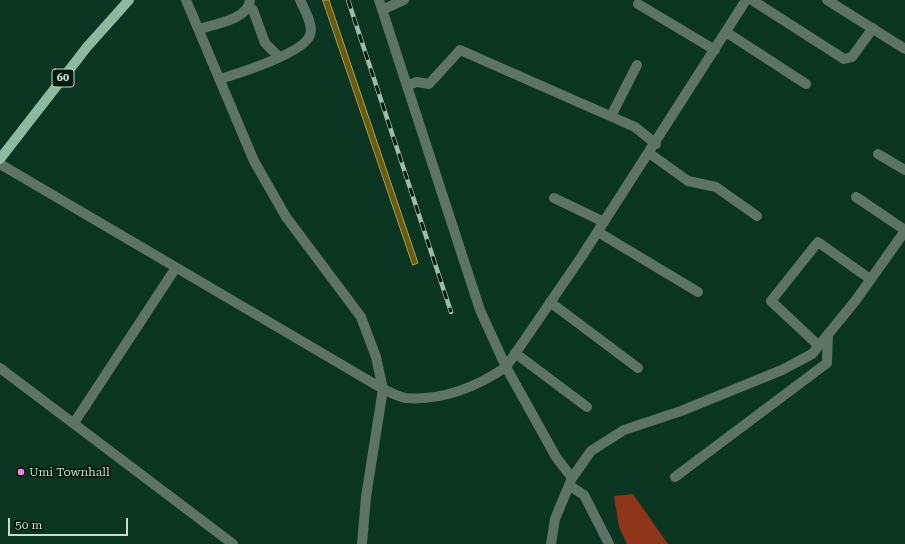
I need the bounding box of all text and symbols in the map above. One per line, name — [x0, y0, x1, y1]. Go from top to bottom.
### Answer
road number: 60 — [52, 69, 74, 87]
place label: Umi Townhall — [29, 465, 110, 479]
marker: Umi Townhall — [16, 467, 26, 477]
scale bar — [10, 510, 130, 536]
text: 50 m — [15, 518, 42, 532]

